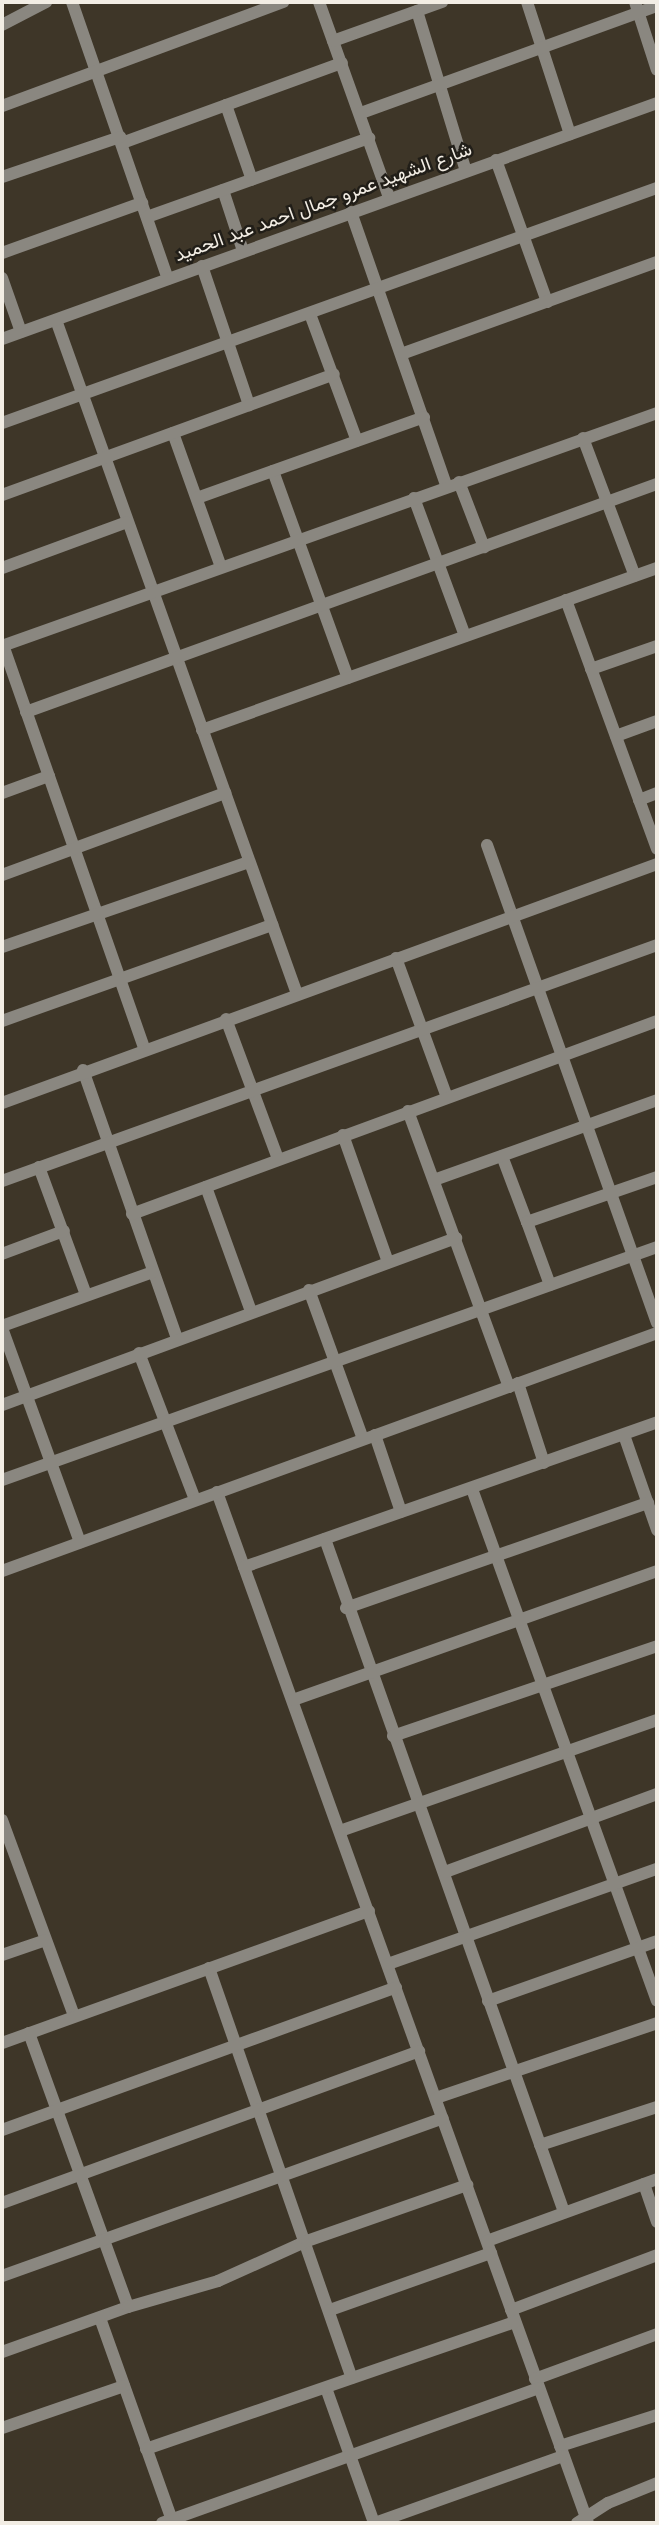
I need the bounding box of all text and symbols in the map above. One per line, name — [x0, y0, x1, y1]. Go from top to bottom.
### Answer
street label: شارع الشهيد عمرو جمال احمد عبد الحميد — [171, 137, 475, 267]

